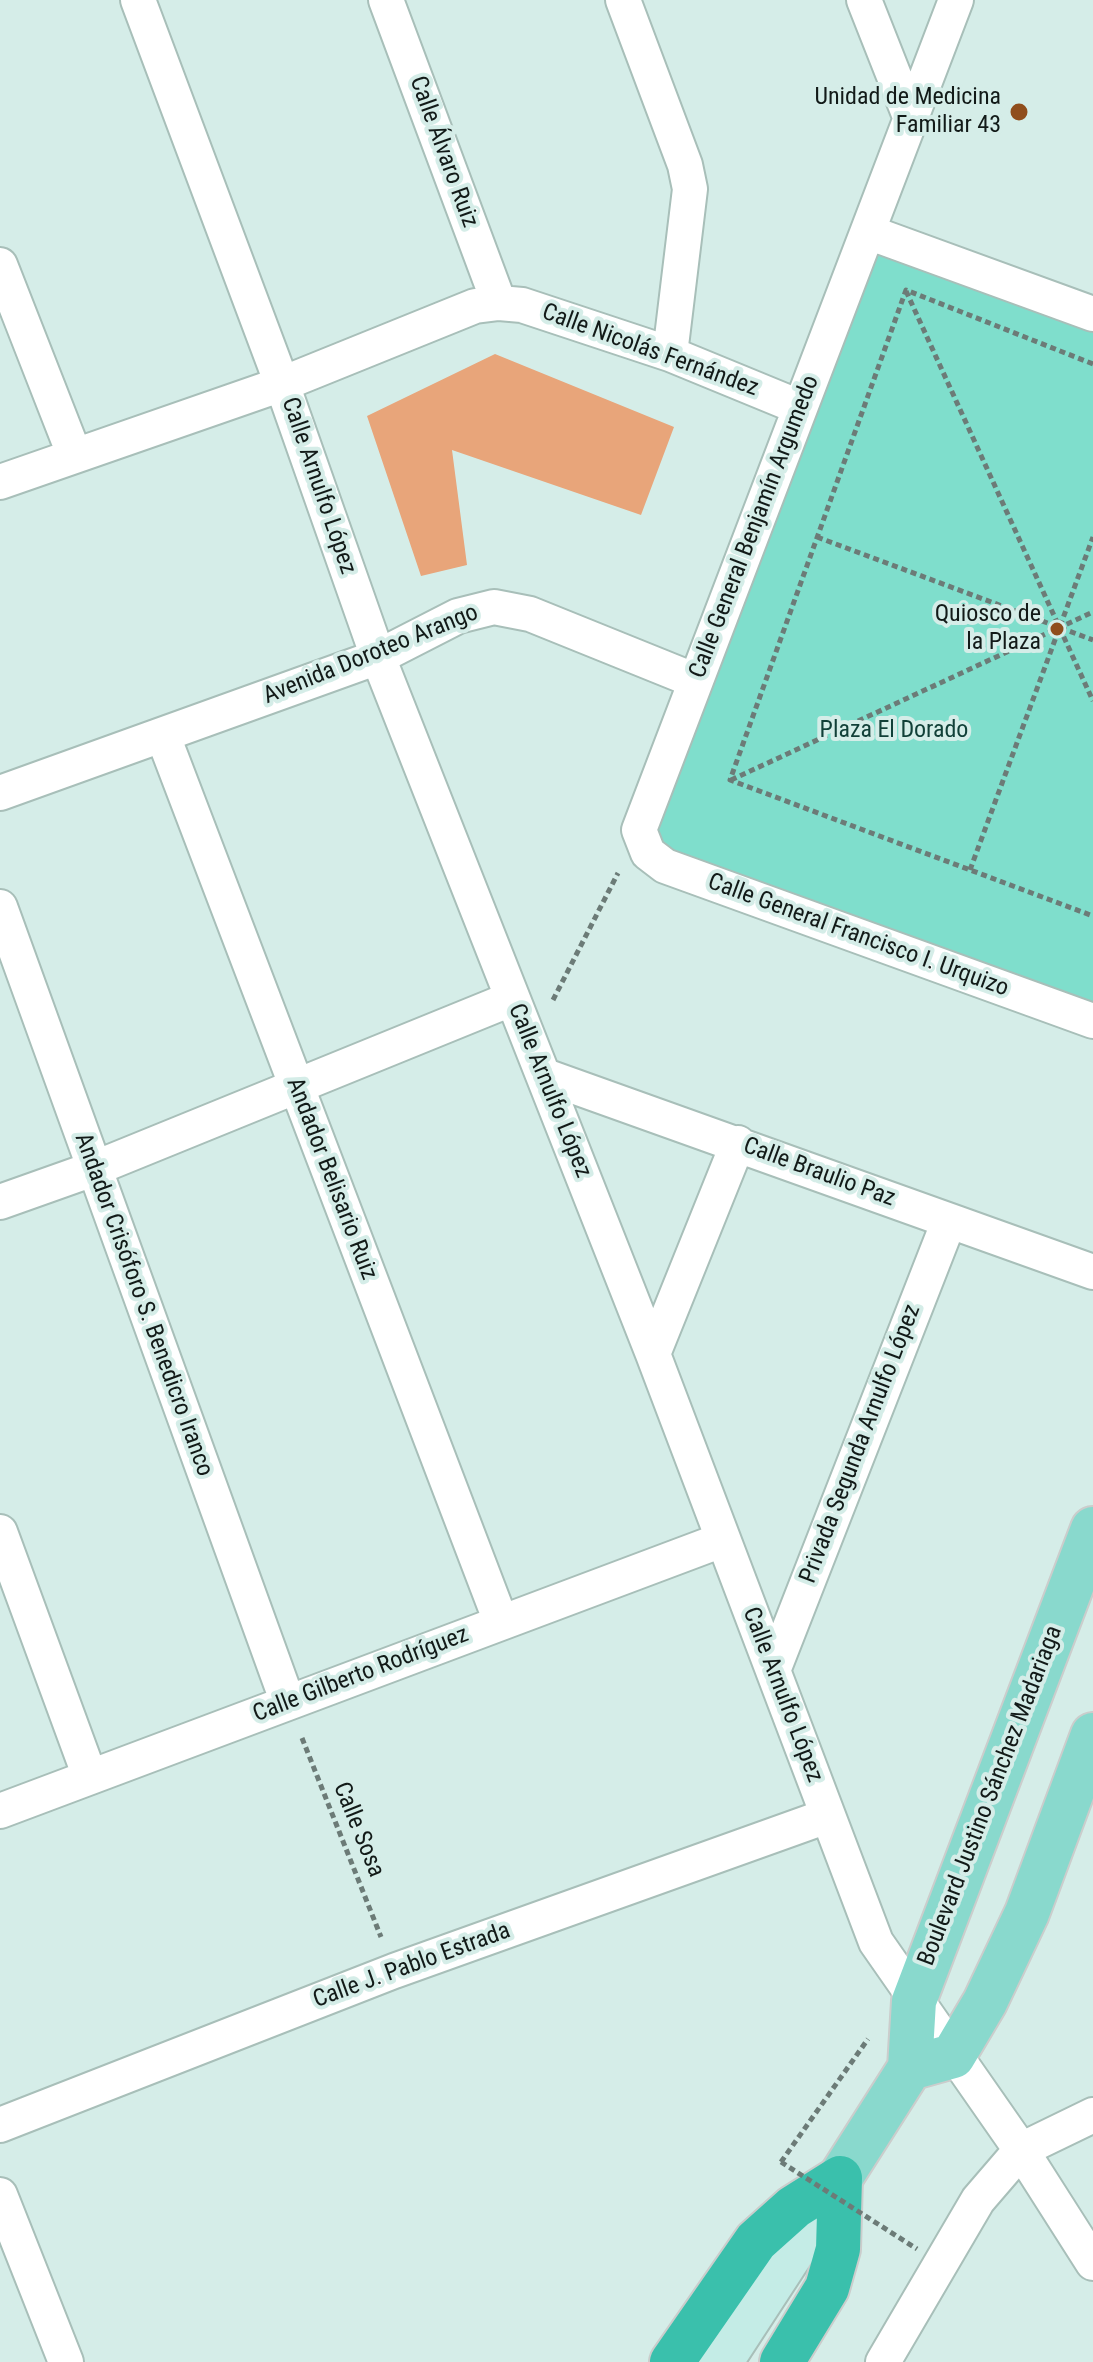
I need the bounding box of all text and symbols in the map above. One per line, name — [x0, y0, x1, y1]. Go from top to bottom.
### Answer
street label: Calle Álvaro Ruiz — [402, 72, 484, 232]
place label: Unidad de Medicina Familiar 43 — [814, 84, 1001, 140]
marker: Unidad de Medicina Familiar 43 — [1008, 101, 1030, 123]
street label: Calle Nicolás Fernández — [538, 298, 762, 404]
street label: Calle General Benjamín Argumedo — [684, 372, 826, 682]
street label: Calle Arnulfo López — [274, 394, 362, 578]
street label: Avenida Doroteo Arango — [259, 599, 483, 711]
place label: Quiosco de la Plaza — [935, 601, 1041, 657]
marker: Quiosco de la Plaza — [1048, 620, 1066, 638]
park label: Plaza El Dorado — [820, 717, 968, 745]
street label: Calle General Francisco I. Urquizo — [704, 868, 1012, 1004]
street label: Calle Arnulfo López — [501, 1000, 597, 1182]
street label: Andador Belisario Ruiz — [279, 1074, 383, 1284]
street label: Andador Crisóforo S. Benedicro Iranco — [67, 1129, 219, 1481]
street label: Calle Braulio Paz — [739, 1132, 899, 1214]
street label: Privada Segunda Arnulfo López — [794, 1300, 928, 1588]
street label: Calle Arnulfo López — [735, 1603, 829, 1787]
street label: Calle Gilberto Rodríguez — [249, 1621, 473, 1729]
street label: Boulevard Justino Sánchez Madariaga — [913, 1622, 1069, 1970]
street label: Calle Sosa — [326, 1778, 390, 1882]
street label: Calle J. Pablo Estrada — [310, 1917, 514, 2015]

